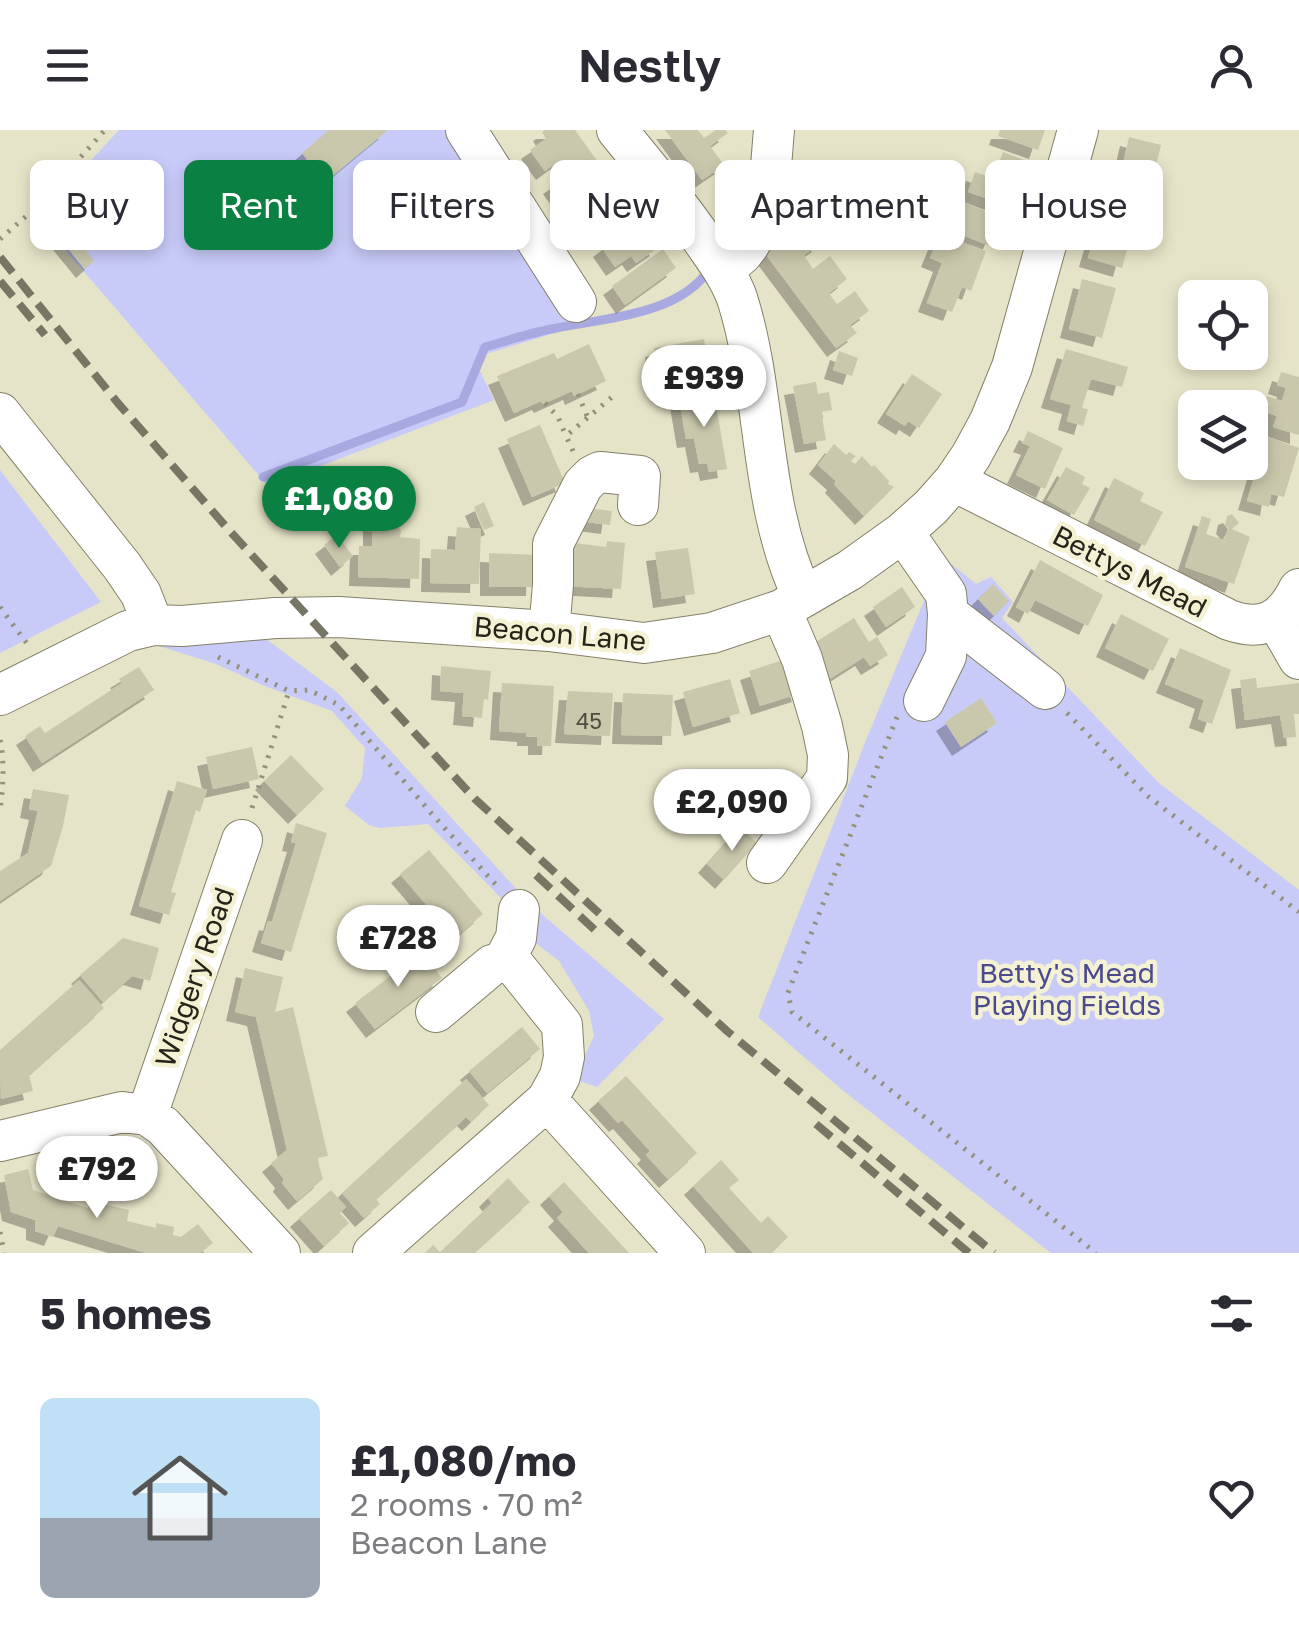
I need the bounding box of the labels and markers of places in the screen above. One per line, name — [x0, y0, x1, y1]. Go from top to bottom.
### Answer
pin: £939 — [645, 345, 763, 430]
pin: £1,080 — [258, 466, 420, 551]
pin: £2,090 — [651, 769, 813, 854]
pin: £728 — [339, 905, 457, 990]
pin: £792 — [38, 1136, 156, 1221]

